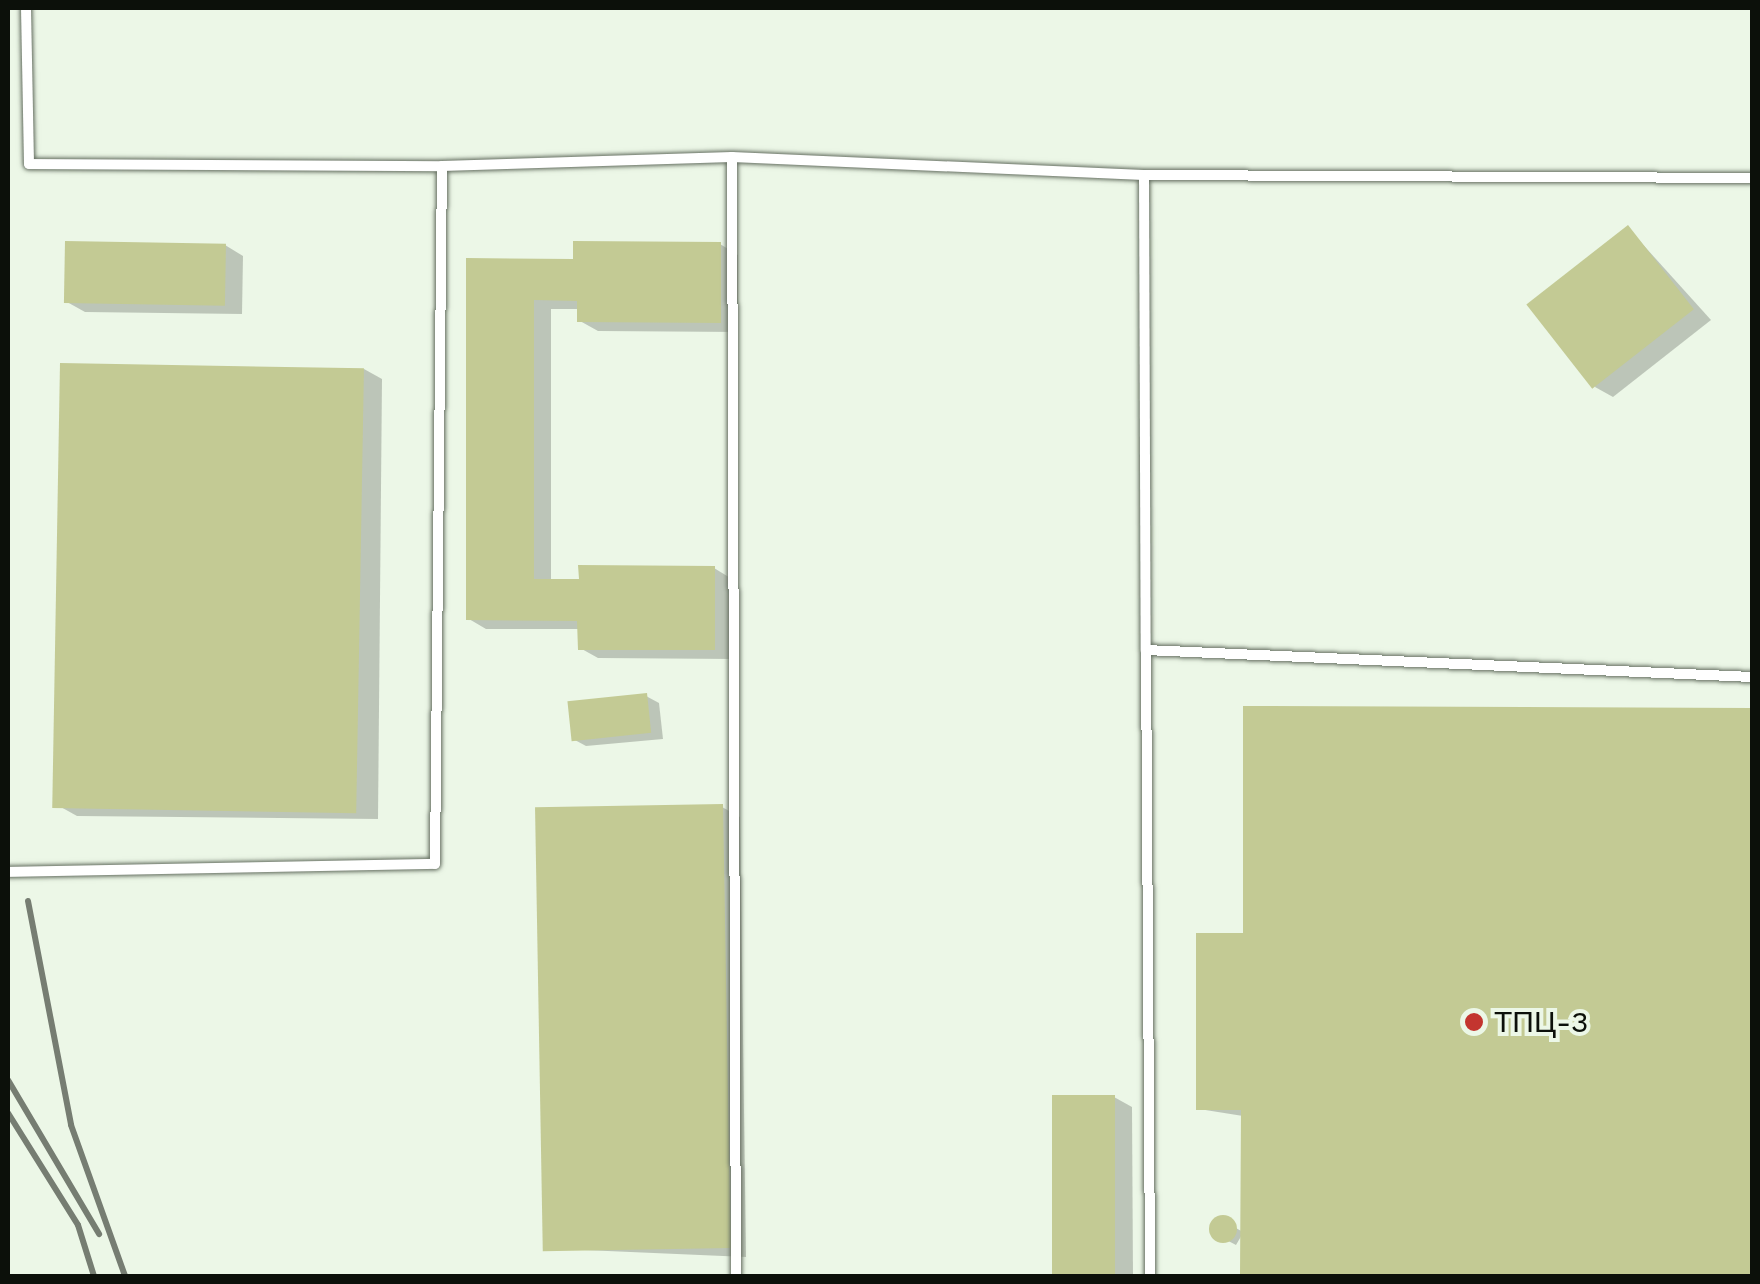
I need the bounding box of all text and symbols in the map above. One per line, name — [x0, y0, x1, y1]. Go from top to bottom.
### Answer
place label: ТПЦ-3 — [1494, 1004, 1588, 1040]
marker: ТПЦ-3 — [1463, 1011, 1485, 1033]

